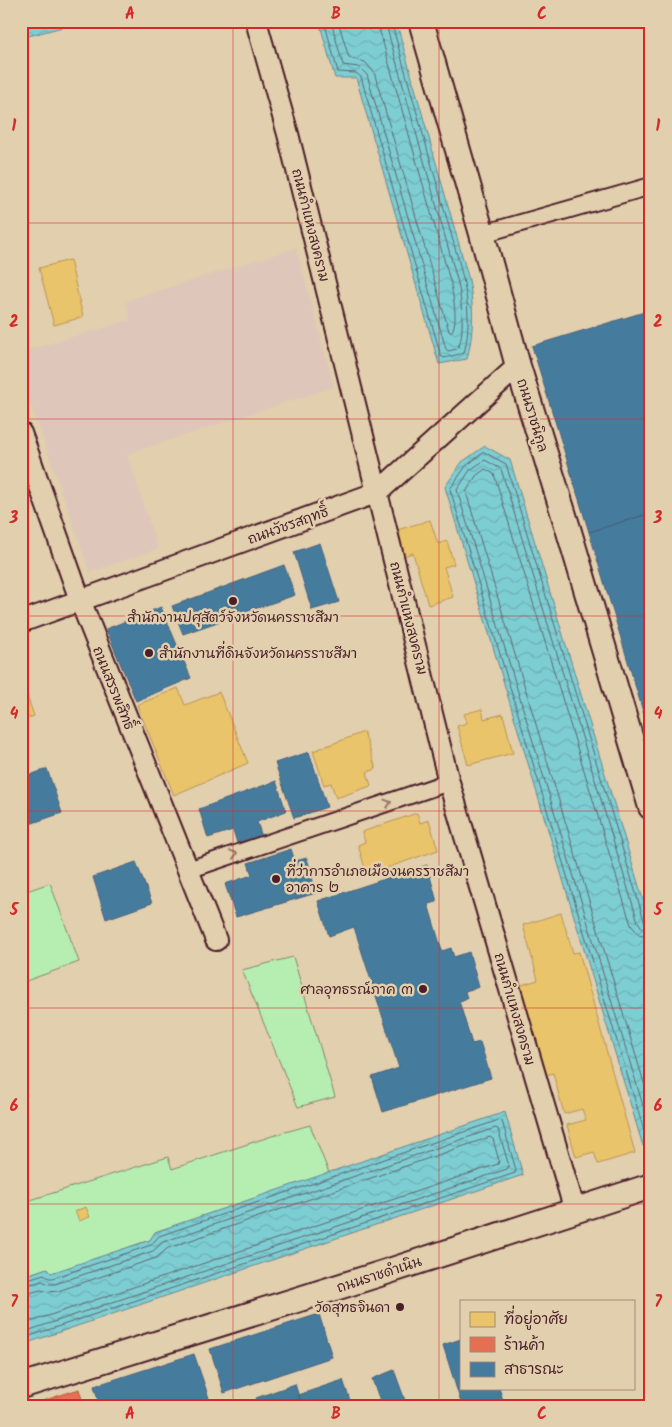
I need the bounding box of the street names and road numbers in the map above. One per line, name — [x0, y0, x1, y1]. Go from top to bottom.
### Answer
street label: ถนนกำแหงสงคราม — [285, 166, 335, 284]
street label: ถนนราชนิกูล — [510, 376, 554, 455]
street label: ถนนวัชรสฤทธิ์ — [244, 500, 332, 551]
street label: ถนนกำแหงสงคราม — [383, 559, 433, 677]
street label: ถนนสรรพสิทธิ์ — [86, 643, 141, 734]
street label: ถนนกำแหงสงคราม — [487, 950, 541, 1068]
street label: ถนนราชดำเนิน — [334, 1251, 425, 1299]

